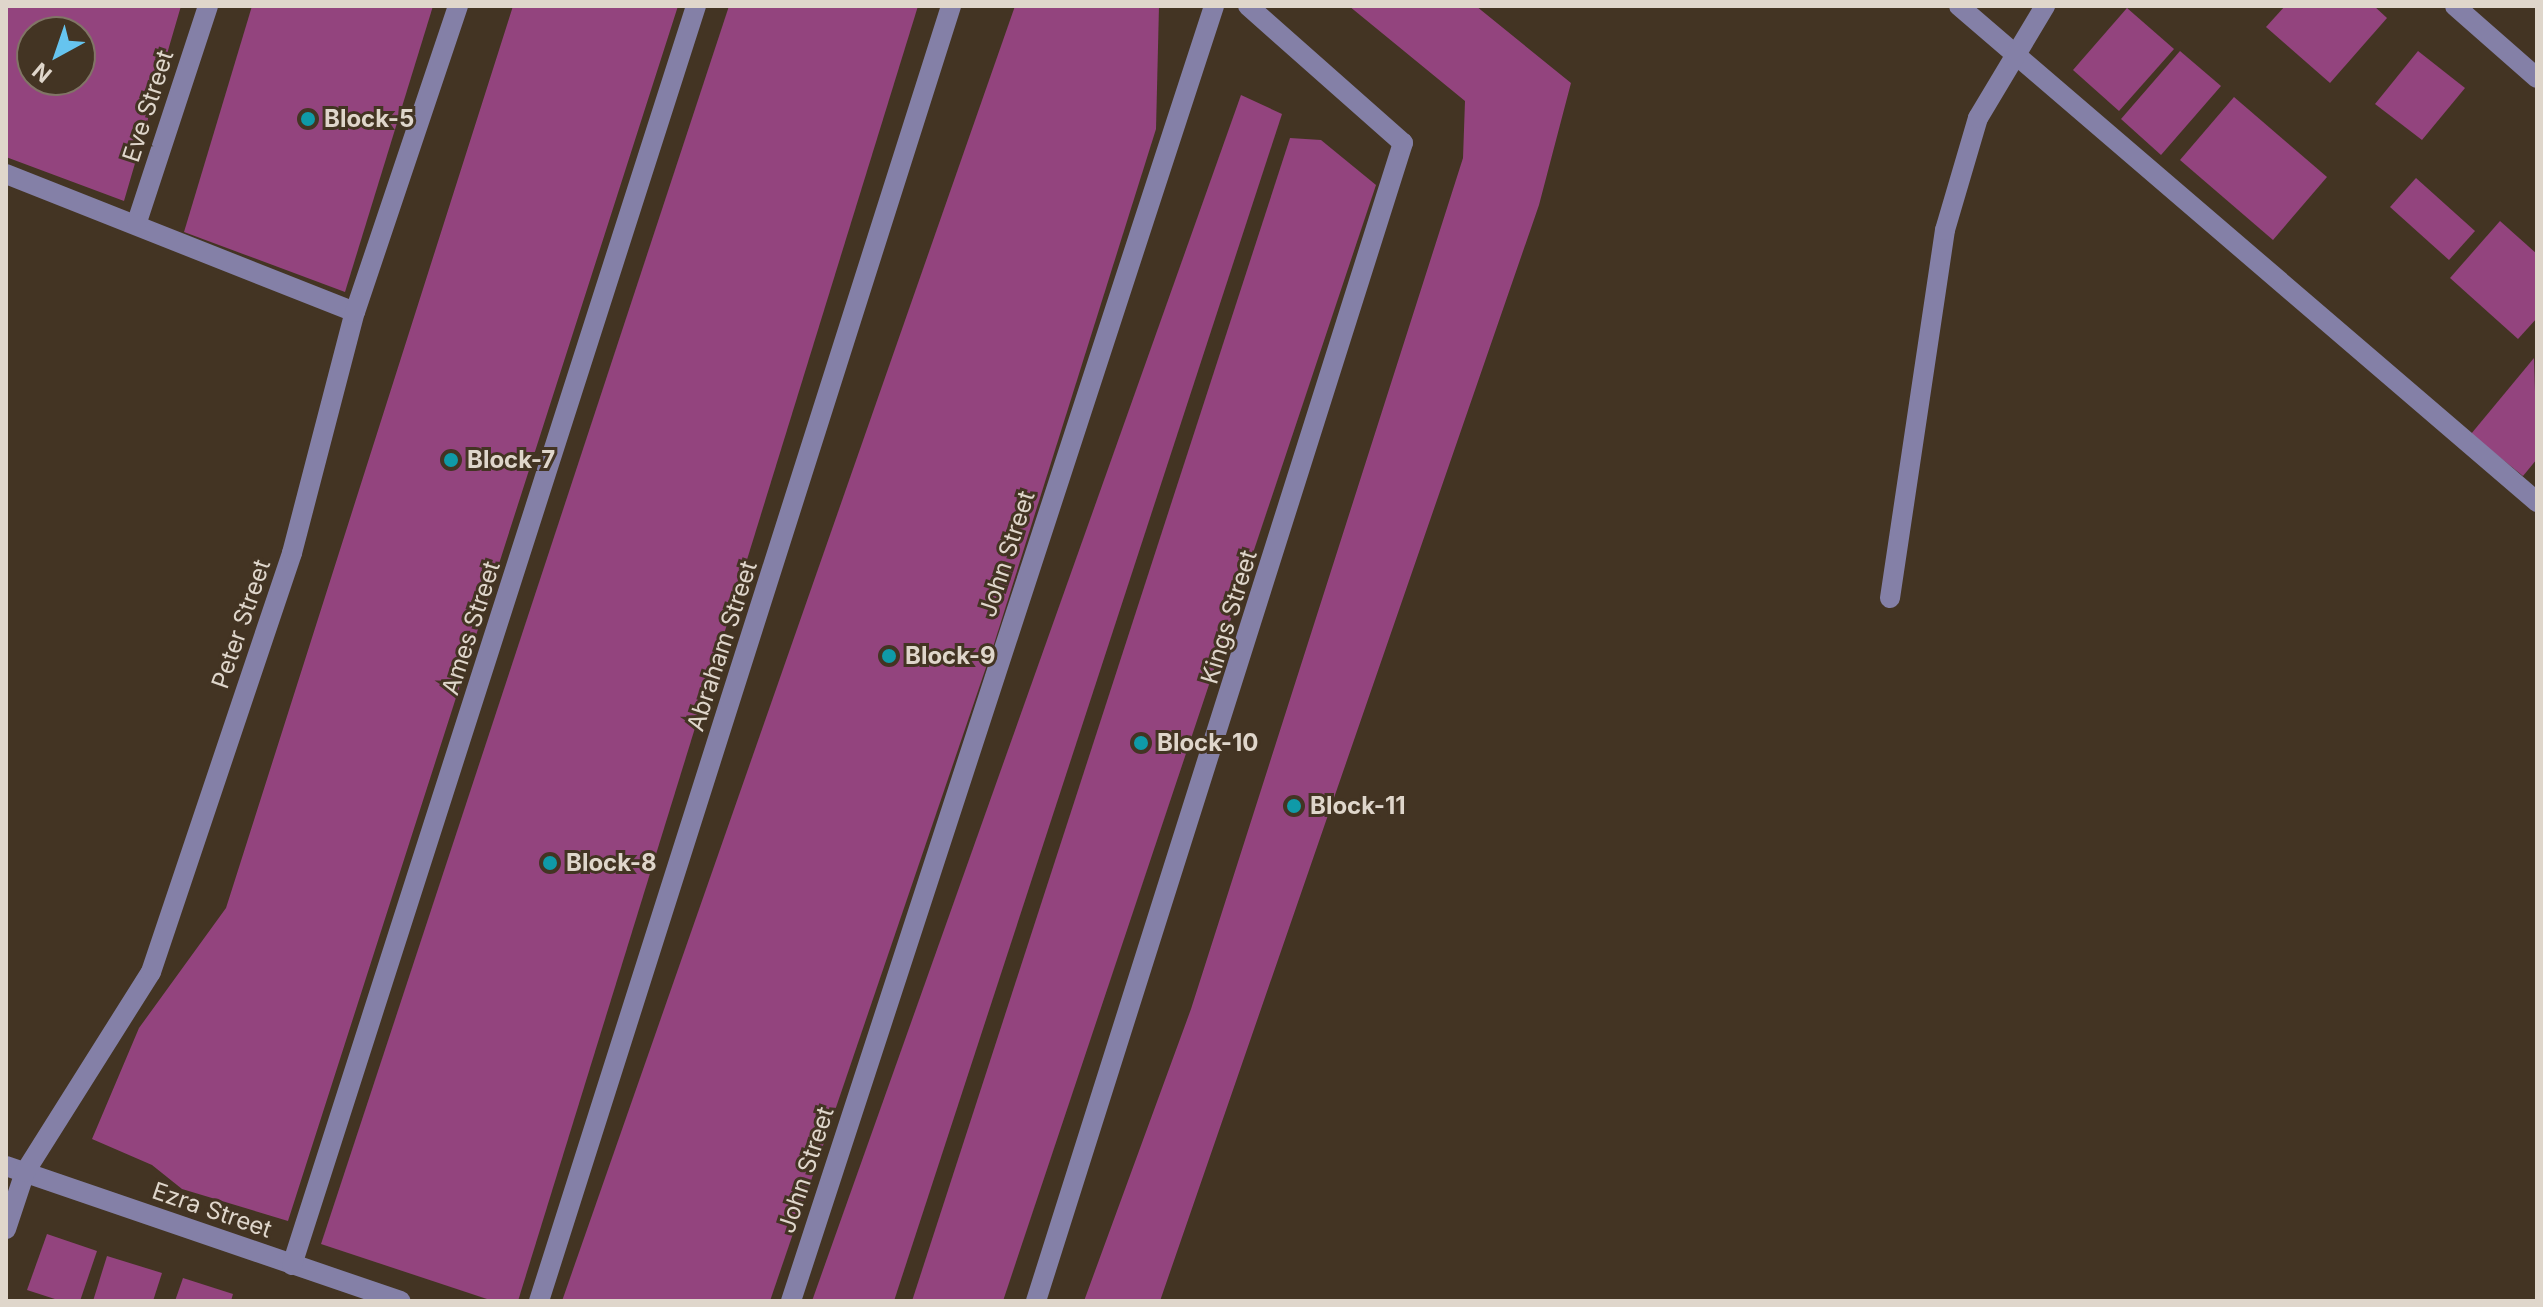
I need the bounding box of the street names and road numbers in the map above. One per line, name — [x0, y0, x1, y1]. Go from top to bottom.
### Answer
street label: Eve Street — [116, 46, 180, 166]
street label: John Street — [973, 487, 1041, 621]
street label: Kings Street — [1195, 547, 1263, 687]
street label: Peter Street — [206, 556, 276, 692]
street label: Abraham Street — [681, 557, 763, 735]
street label: Ames Street — [436, 558, 506, 698]
street label: John Street — [772, 1103, 840, 1237]
street label: Ezra Street — [148, 1176, 276, 1244]

